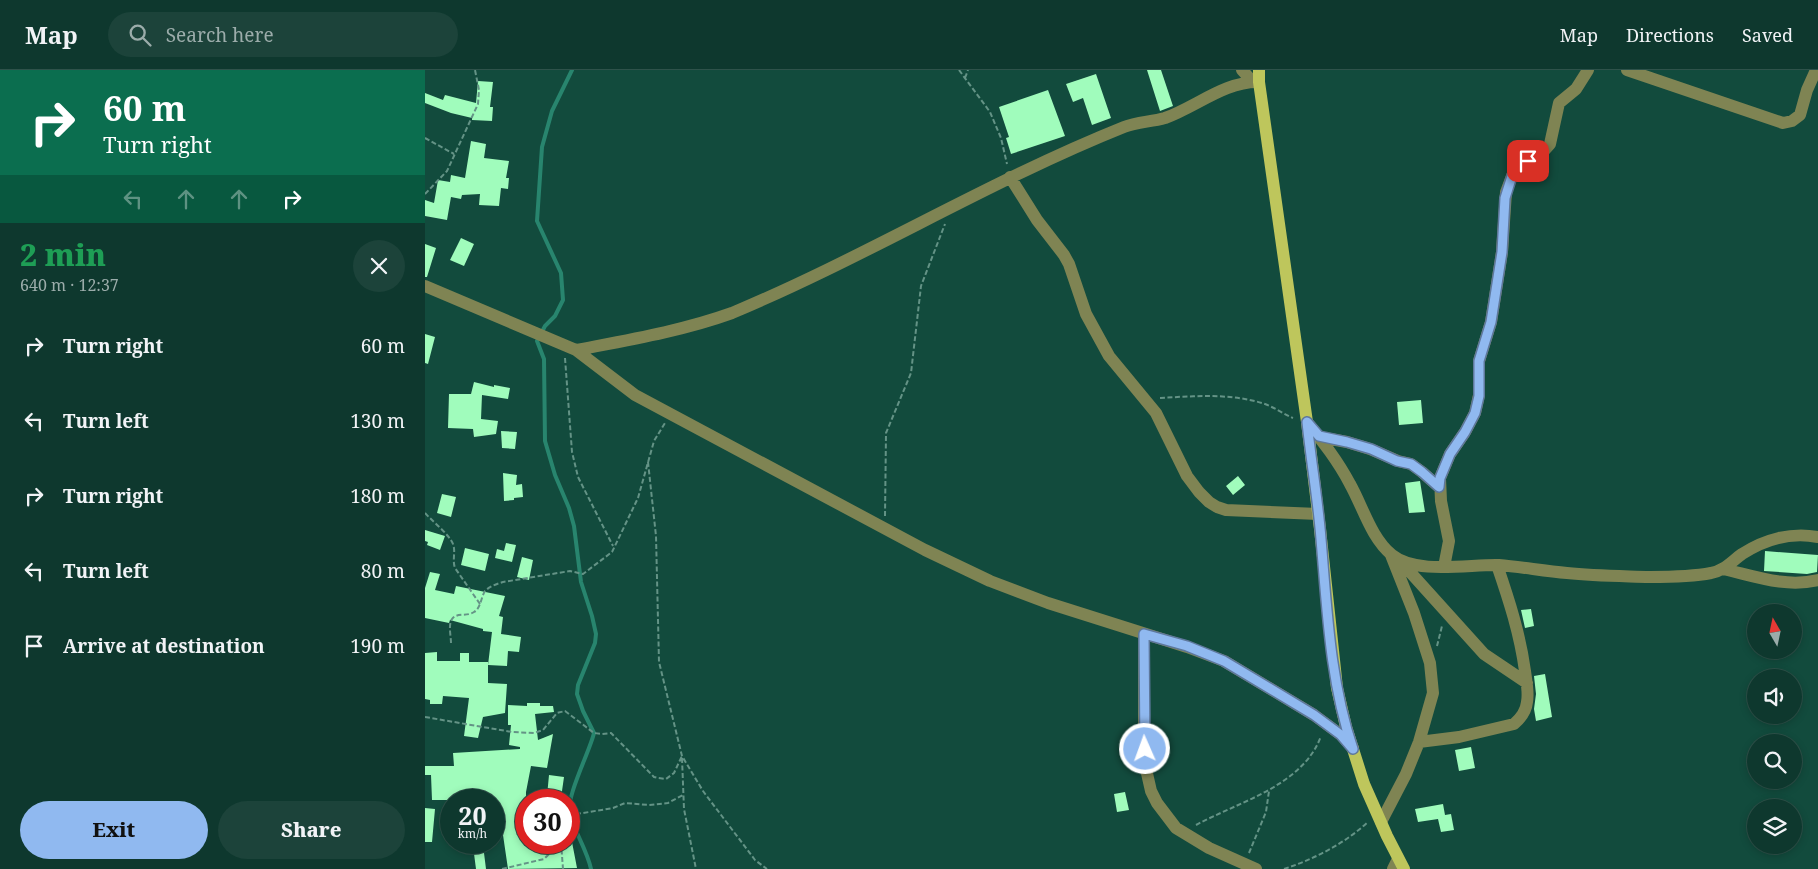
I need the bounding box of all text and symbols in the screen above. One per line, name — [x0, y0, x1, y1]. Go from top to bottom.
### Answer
search box — [108, 12, 458, 57]
text: Map — [25, 18, 78, 51]
icon: search — [126, 21, 154, 49]
text: Search here — [166, 22, 274, 48]
text: Map — [1560, 23, 1598, 47]
text: Directions — [1626, 23, 1714, 47]
text: Saved — [1742, 23, 1793, 47]
text: 60 m — [103, 84, 186, 131]
icon: right — [20, 90, 85, 155]
text: Turn right — [103, 129, 212, 159]
pin — [1507, 140, 1549, 182]
icon: arrive — [1514, 147, 1542, 175]
icon: left — [119, 185, 147, 213]
icon: ahead — [172, 185, 200, 213]
icon: ahead — [225, 185, 253, 213]
icon: right — [278, 185, 306, 213]
text: 2 min — [20, 234, 106, 275]
button: close — [353, 240, 405, 292]
text: 640 m · 12:37 — [20, 274, 119, 296]
icon: right — [20, 332, 48, 360]
text: Turn right — [63, 333, 163, 359]
text: 60 m — [361, 333, 405, 359]
icon: left — [20, 407, 48, 435]
text: Turn left — [63, 408, 149, 434]
text: 130 m — [350, 408, 405, 434]
icon: right — [20, 482, 48, 510]
text: Turn right — [63, 483, 163, 509]
text: 180 m — [350, 483, 405, 509]
icon: left — [20, 557, 48, 585]
text: Turn left — [63, 558, 149, 584]
text: 80 m — [361, 558, 405, 584]
north arrow — [1747, 604, 1803, 659]
map controls — [1747, 604, 1802, 854]
icon: arrive — [20, 632, 48, 660]
text: Arrive at destination — [63, 633, 265, 659]
text: 190 m — [350, 633, 405, 659]
button: sound — [1747, 669, 1802, 724]
position arrow — [1118, 722, 1170, 774]
button: search — [1747, 734, 1802, 789]
speed limit sign: 30 — [515, 789, 580, 854]
text: 20 — [458, 798, 487, 832]
button: layers — [1747, 799, 1802, 854]
button: Exit — [20, 801, 208, 859]
button: Share — [218, 801, 405, 859]
text: km/h — [458, 825, 487, 842]

